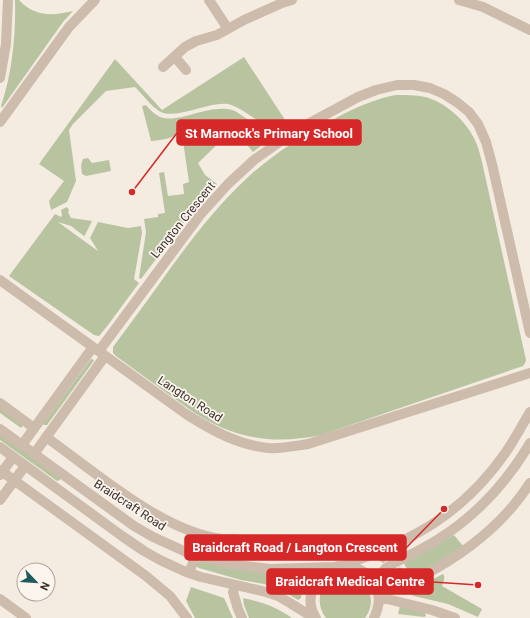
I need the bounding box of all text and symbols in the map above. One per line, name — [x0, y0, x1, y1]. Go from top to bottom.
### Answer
callout: St Marnock's Primary School — [177, 120, 361, 145]
text: St Marnock's Primary School — [185, 126, 353, 141]
street label: Langton Crescent — [148, 179, 218, 261]
street label: Langton Road — [155, 373, 225, 425]
street label: Braidcraft Road — [91, 477, 169, 533]
callout: Braidcraft Road / Langton Crescent — [185, 535, 406, 560]
text: Braidcraft Road / Langton Crescent — [192, 540, 398, 555]
north arrow — [16, 562, 56, 602]
callout: Braidcraft Medical Centre — [267, 569, 433, 594]
text: Braidcraft Medical Centre — [275, 574, 425, 589]
text: N — [37, 580, 52, 592]

